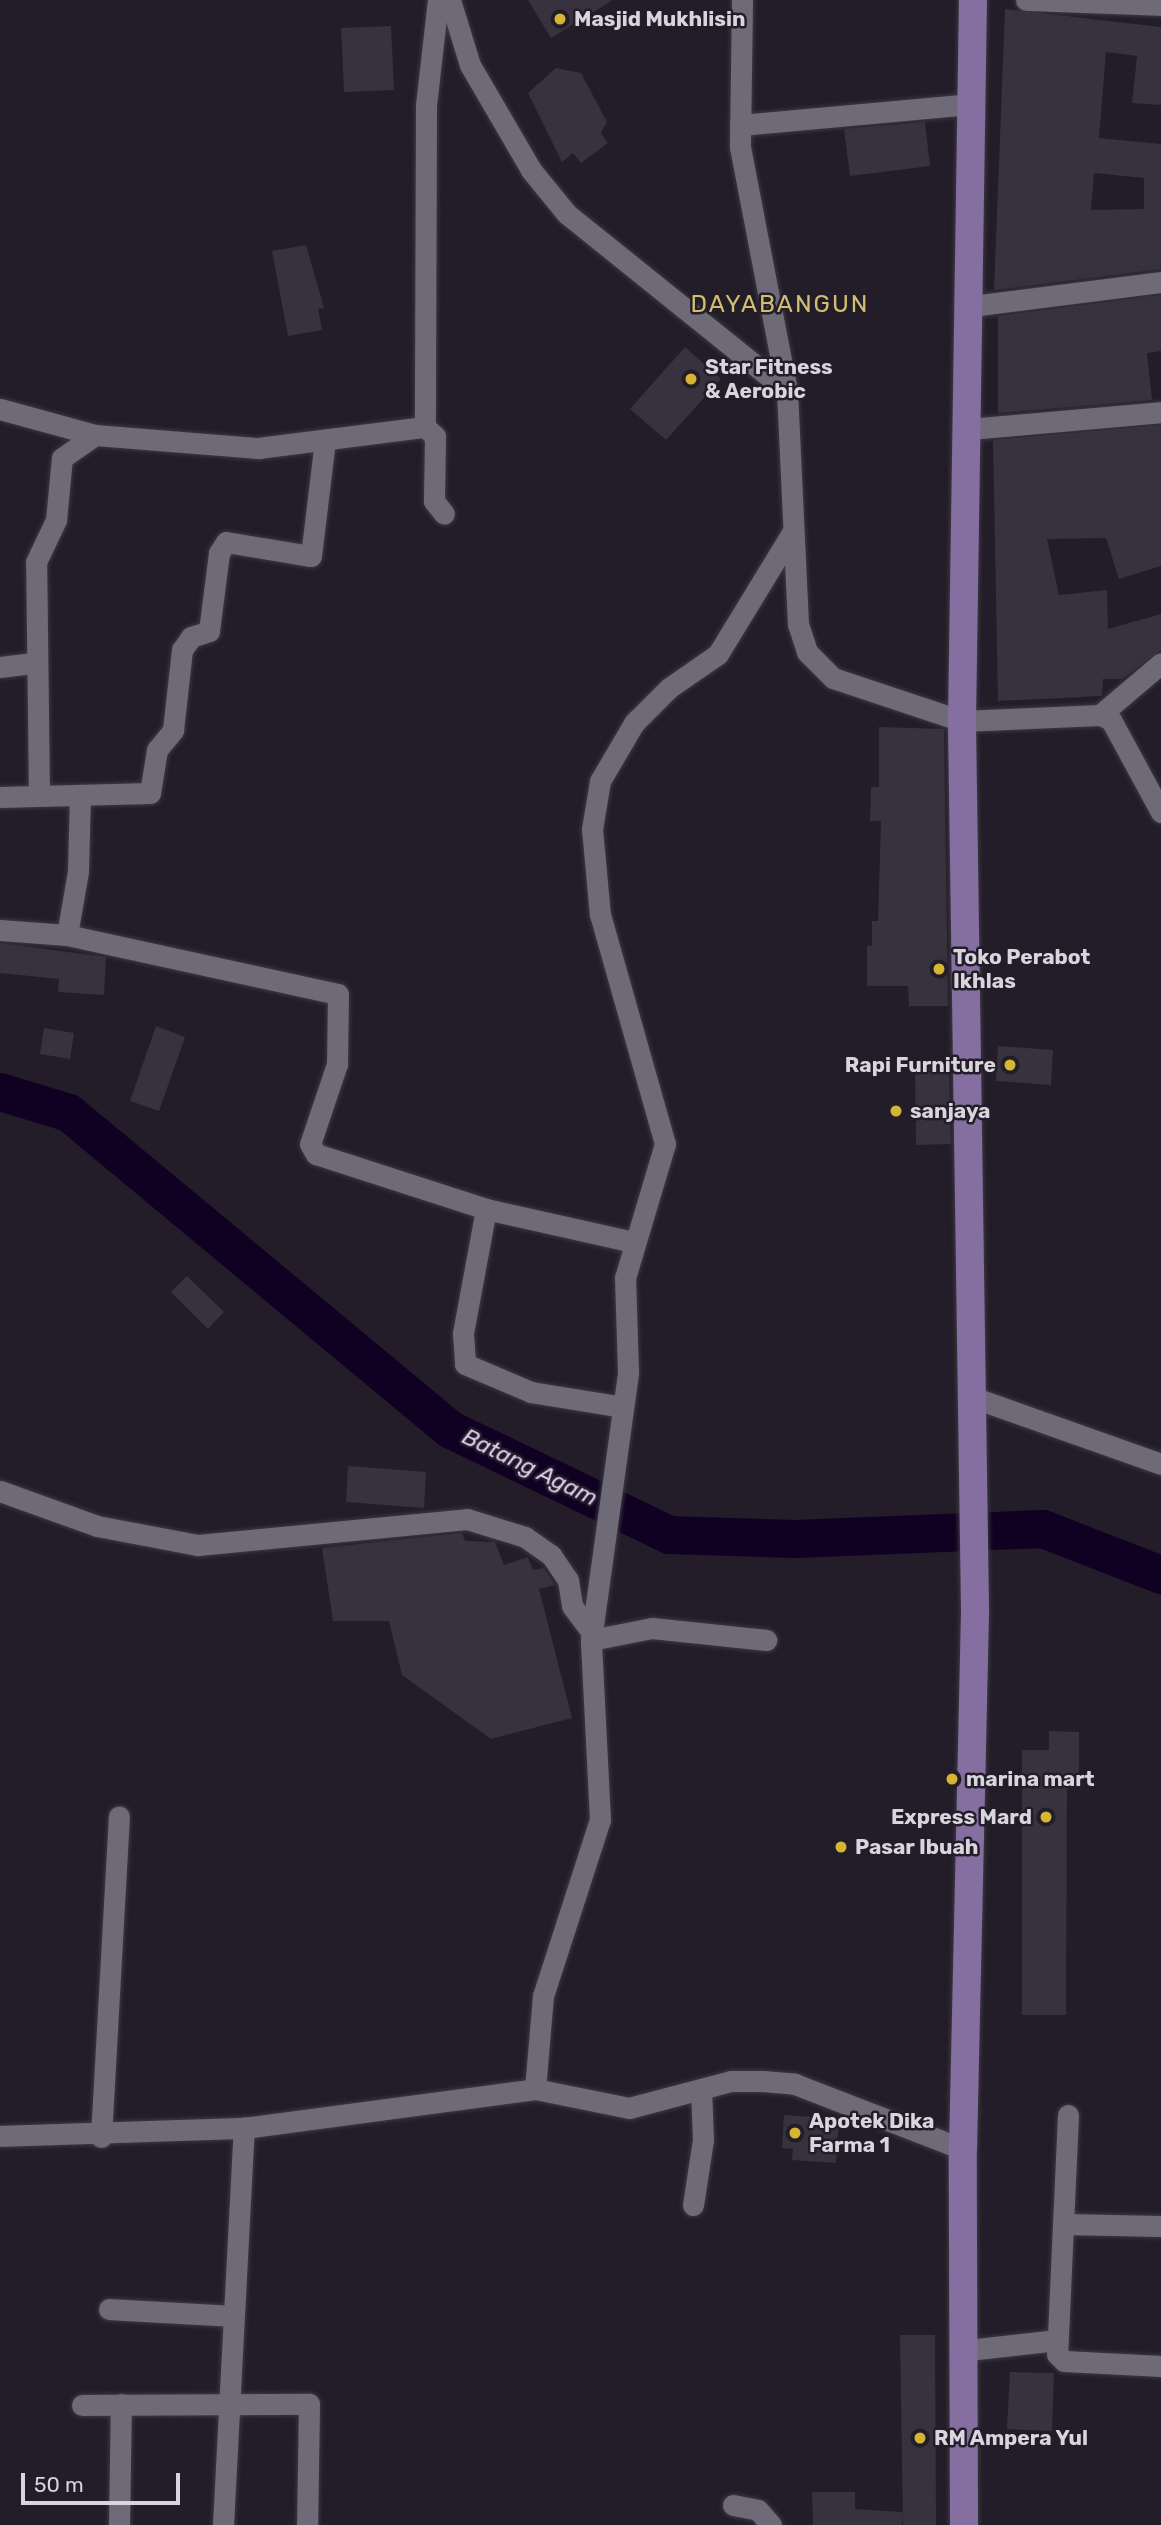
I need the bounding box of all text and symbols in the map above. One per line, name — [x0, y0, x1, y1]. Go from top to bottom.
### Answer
place label: Masjid Mukhlisin — [574, 6, 745, 32]
marker: Masjid Mukhlisin — [552, 11, 568, 27]
district label: DAYABANGUN — [692, 291, 868, 319]
place label: Star Fitness & Aerobic — [705, 354, 833, 404]
marker: Star Fitness & Aerobic — [683, 371, 699, 387]
place label: Toko Perabot Ikhlas — [953, 944, 1090, 994]
marker: Toko Perabot Ikhlas — [931, 961, 947, 977]
place label: Rapi Furniture — [845, 1052, 996, 1078]
marker: Rapi Furniture — [1002, 1057, 1018, 1073]
place label: sanjaya — [910, 1098, 990, 1124]
marker: sanjaya — [888, 1103, 904, 1119]
water label: Batang Agam — [458, 1422, 602, 1512]
place label: marina mart — [966, 1766, 1094, 1792]
marker: marina mart — [944, 1771, 960, 1787]
place label: Express Mard — [891, 1804, 1032, 1830]
marker: Express Mard — [1038, 1809, 1054, 1825]
place label: Pasar Ibuah — [855, 1834, 979, 1860]
marker: Pasar Ibuah — [833, 1839, 849, 1855]
place label: Apotek Dika Farma 1 — [809, 2108, 935, 2158]
marker: Apotek Dika Farma 1 — [787, 2125, 803, 2141]
place label: RM Ampera Yul — [934, 2425, 1089, 2451]
marker: RM Ampera Yul — [912, 2430, 928, 2446]
scale bar — [24, 2458, 184, 2502]
text: 50 m — [34, 2472, 84, 2497]

